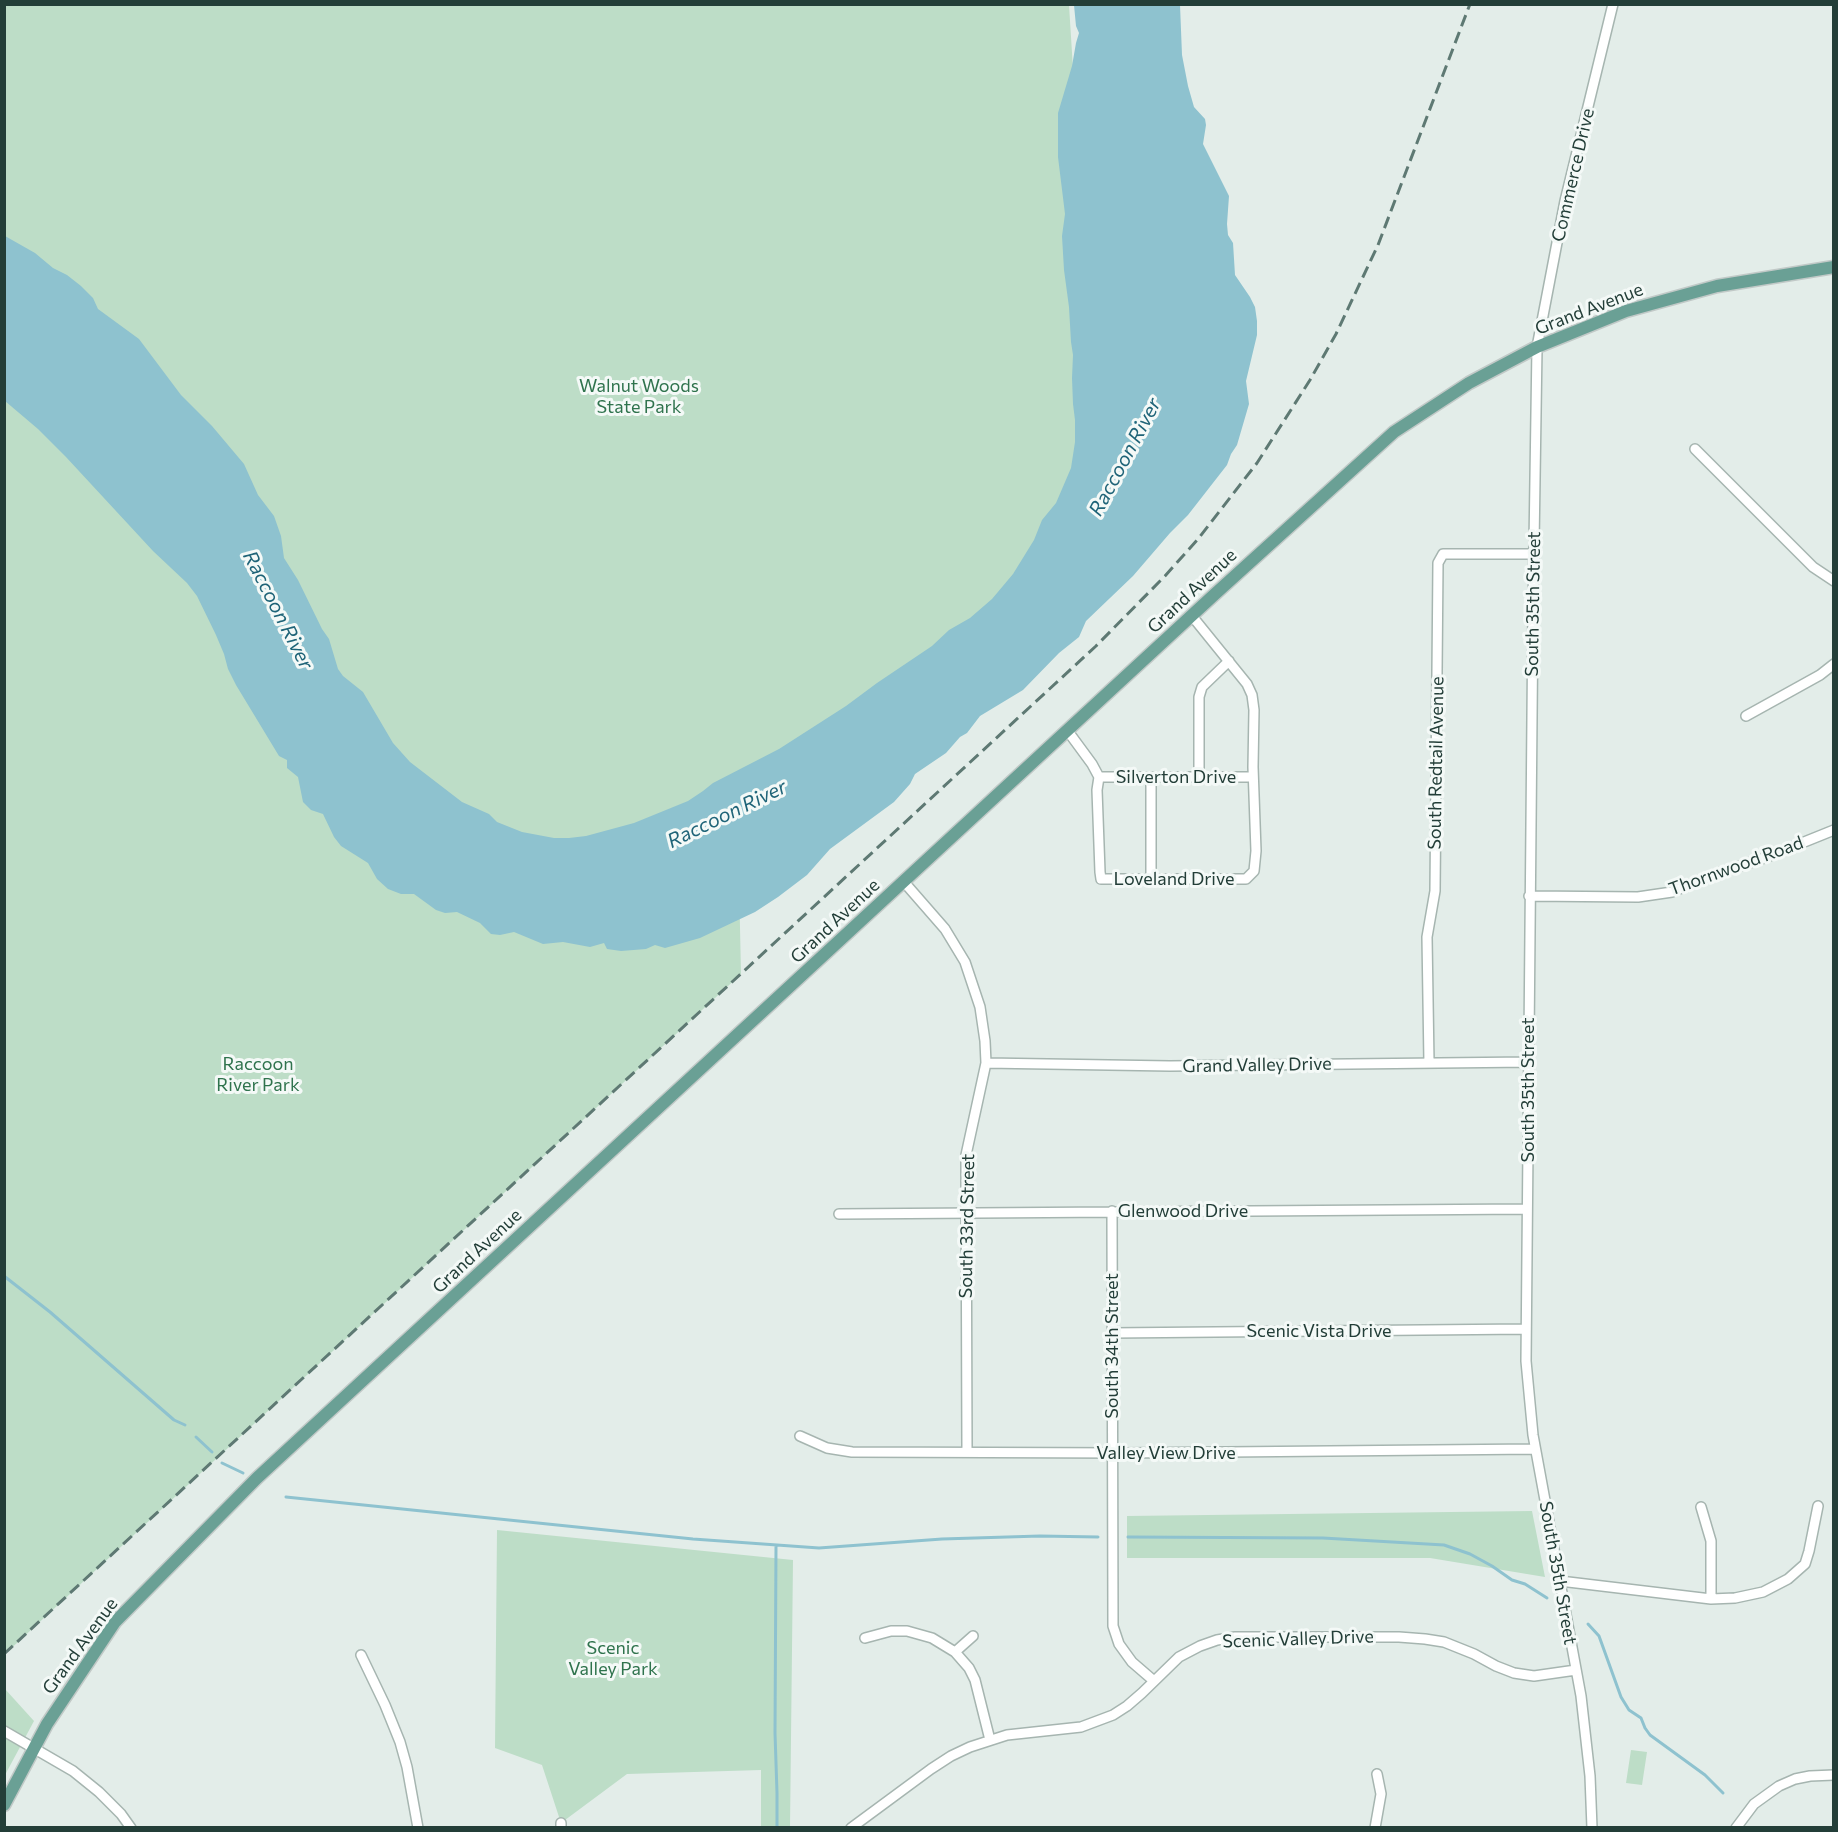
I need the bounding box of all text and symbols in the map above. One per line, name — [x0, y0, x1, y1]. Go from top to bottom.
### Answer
street label: Commerce Drive — [1547, 106, 1599, 244]
street label: Grand Avenue — [1532, 279, 1646, 339]
park label: Walnut Woods State Park — [579, 375, 699, 418]
water label: Raccoon River — [1084, 394, 1166, 520]
street label: South 35th Street — [1521, 531, 1545, 677]
street label: Grand Avenue — [1143, 544, 1241, 638]
water label: Raccoon River — [238, 547, 318, 673]
street label: South Redtail Avenue — [1424, 676, 1448, 850]
street label: Silverton Drive — [1116, 766, 1236, 788]
water label: Raccoon River — [663, 775, 791, 853]
street label: Thornwood Road — [1666, 832, 1806, 900]
street label: Loveland Drive — [1114, 868, 1234, 890]
street label: Grand Avenue — [786, 874, 884, 968]
street label: South 35th Street — [1517, 1017, 1539, 1163]
park label: Raccoon River Park — [216, 1053, 300, 1096]
street label: Grand Valley Drive — [1182, 1053, 1332, 1077]
street label: South 33rd Street — [955, 1154, 979, 1298]
street label: Glenwood Drive — [1118, 1200, 1248, 1222]
street label: Grand Avenue — [428, 1204, 526, 1298]
street label: South 34th Street — [1101, 1273, 1123, 1419]
street label: Scenic Vista Drive — [1246, 1320, 1392, 1342]
street label: Valley View Drive — [1096, 1442, 1236, 1464]
street label: South 35th Street — [1535, 1500, 1581, 1646]
street label: Grand Avenue — [38, 1594, 122, 1698]
street label: Scenic Valley Drive — [1222, 1626, 1374, 1652]
park label: Scenic Valley Park — [568, 1637, 658, 1680]

